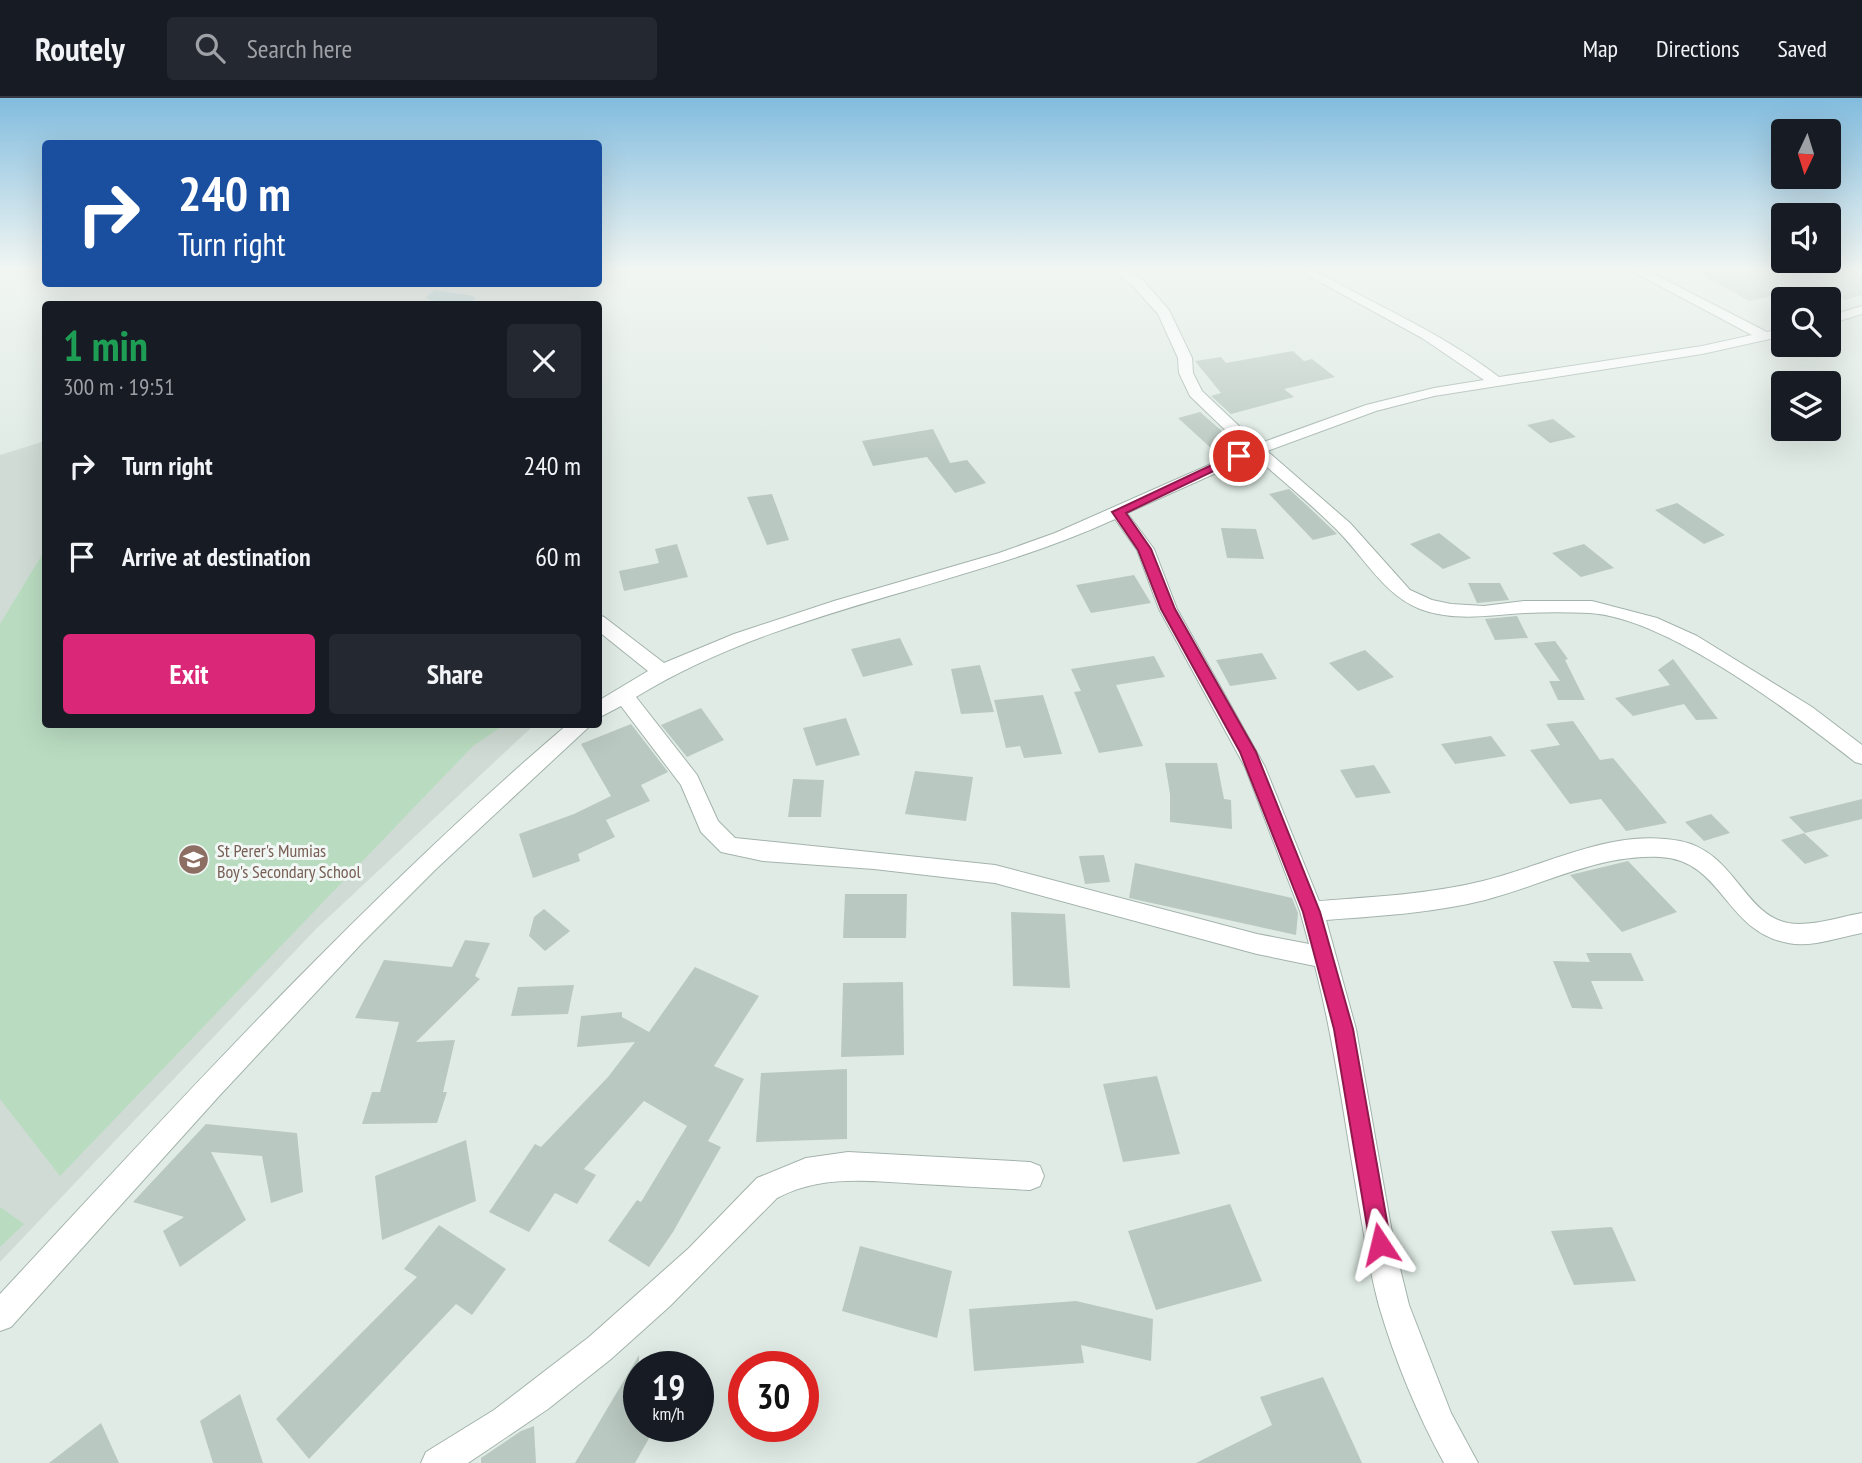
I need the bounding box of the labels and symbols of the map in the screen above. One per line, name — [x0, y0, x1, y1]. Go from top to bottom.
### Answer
north arrow — [1771, 119, 1841, 189]
pin — [1209, 426, 1269, 486]
place label: St Perer's Mumias Boy's Secondary School — [217, 839, 361, 883]
school or university icon: St Perer's Mumias Boy's Secondary School — [177, 843, 211, 877]
position arrow — [1343, 1207, 1417, 1281]
speed limit sign: 30 — [728, 1351, 819, 1442]

